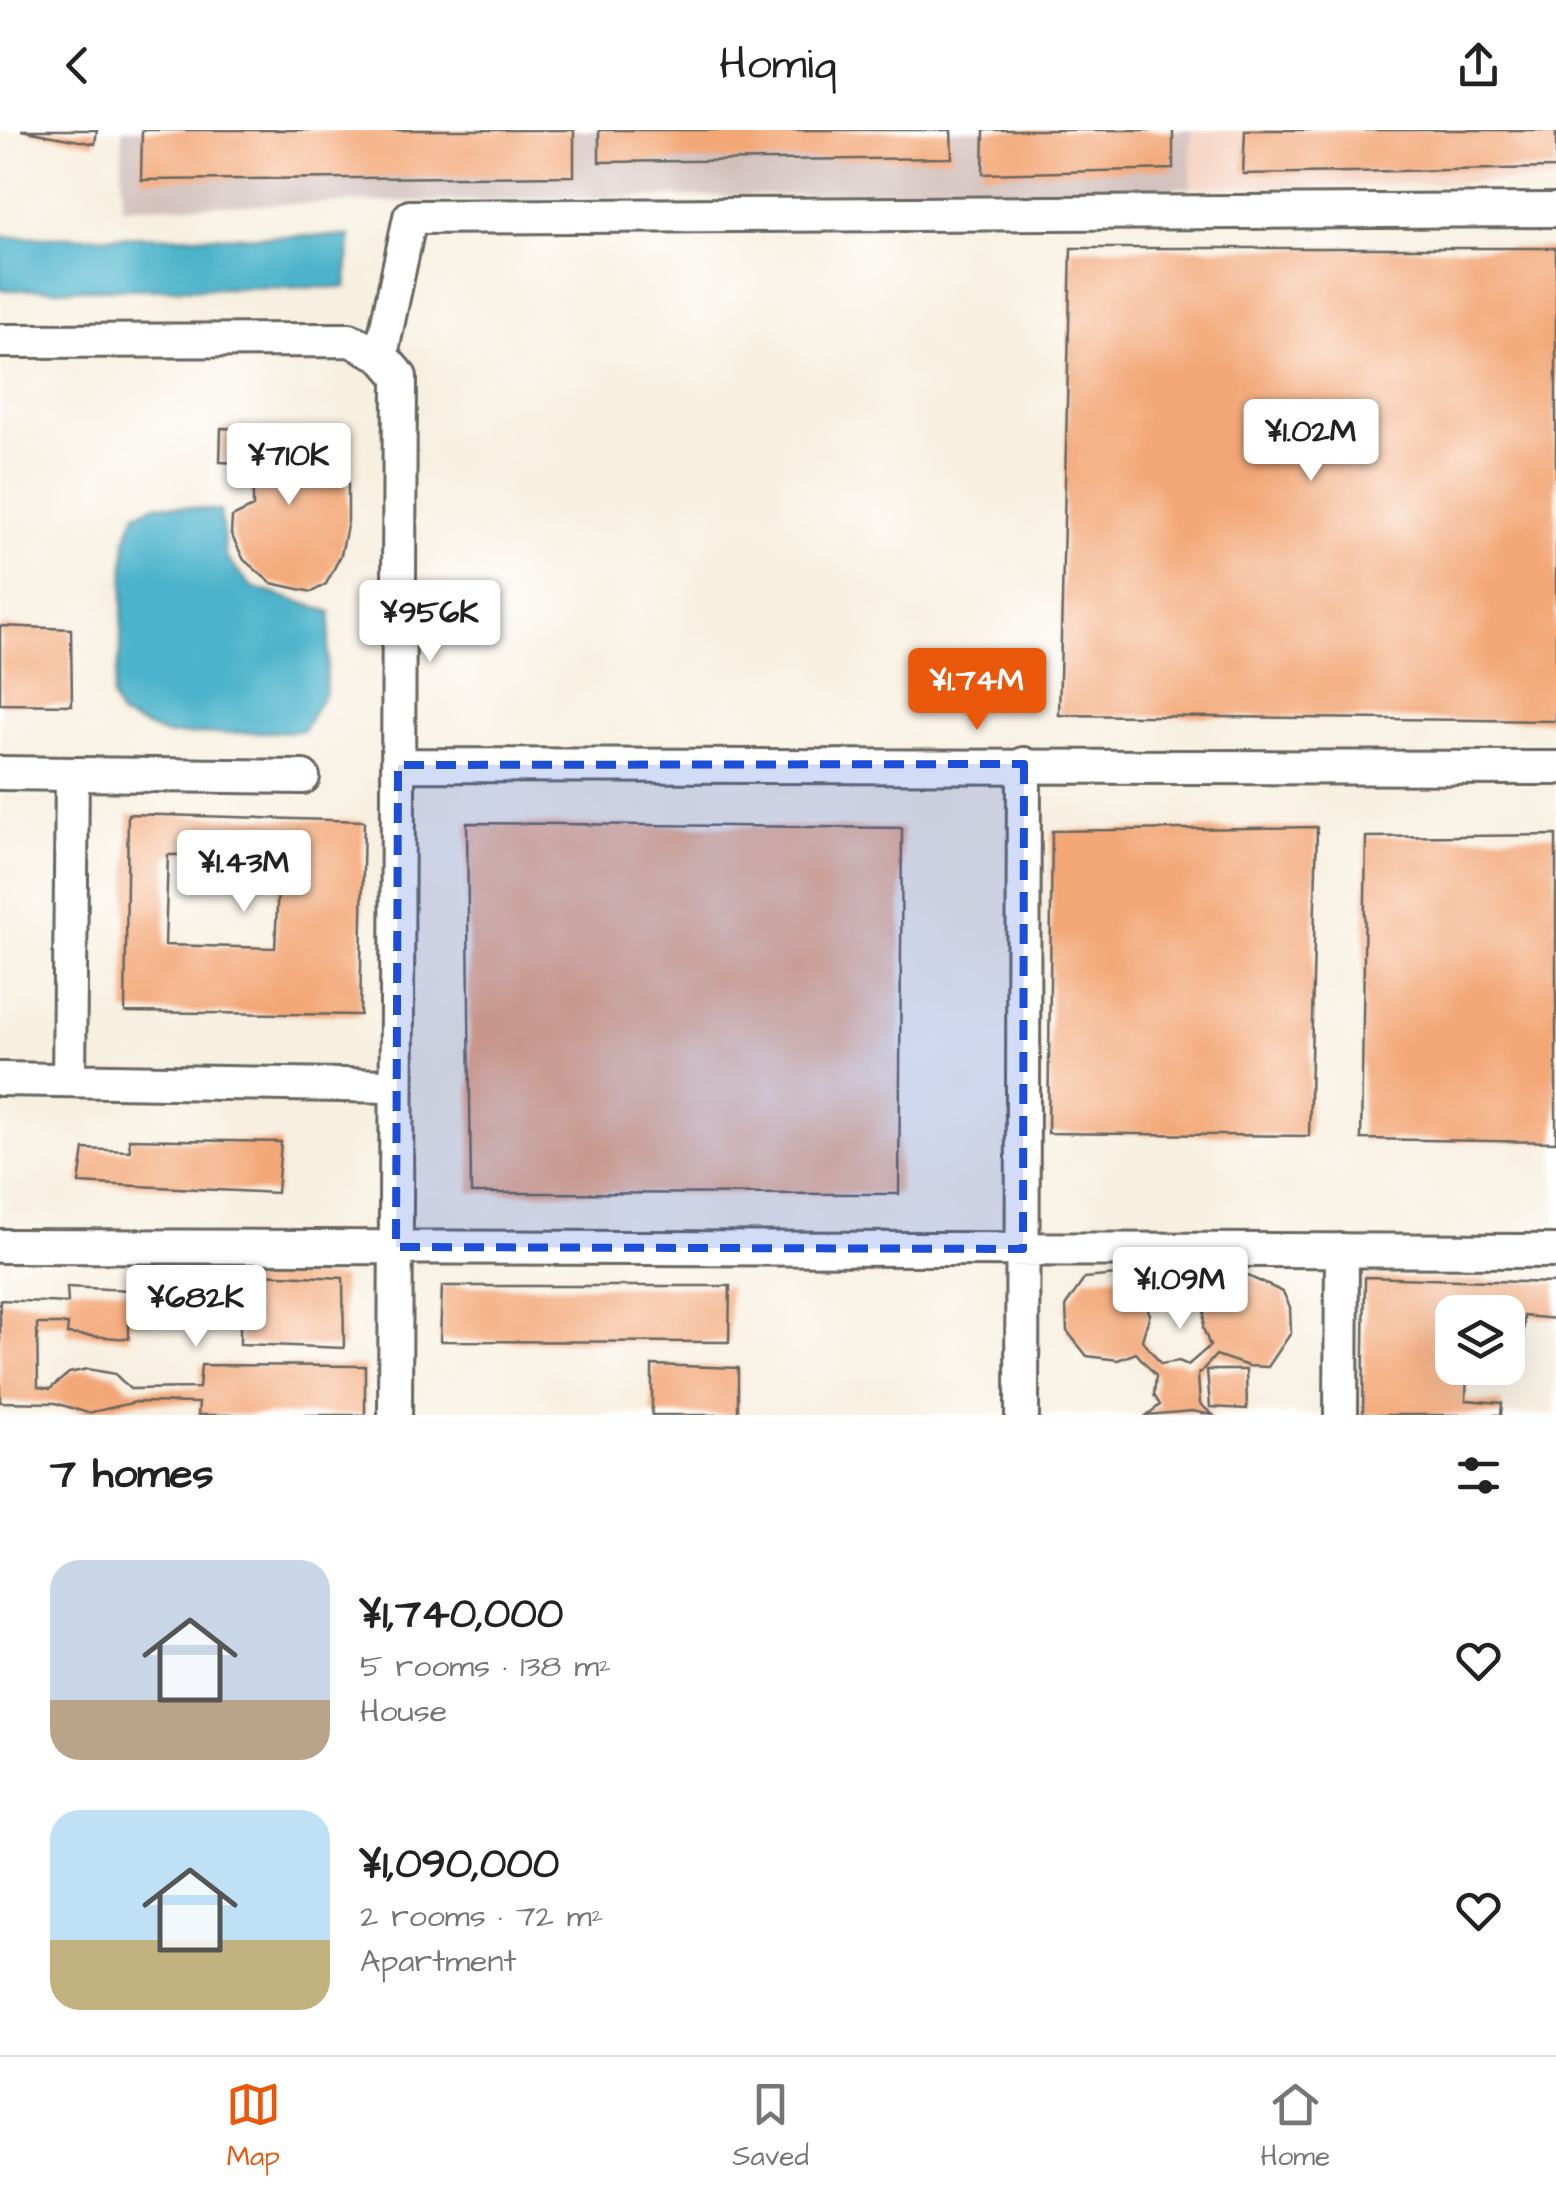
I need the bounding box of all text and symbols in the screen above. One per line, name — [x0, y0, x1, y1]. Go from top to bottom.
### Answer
text: Homiq — [719, 34, 837, 96]
icon: back — [50, 38, 105, 93]
icon: share — [1451, 38, 1506, 93]
pin: ¥1.02M — [1230, 399, 1392, 484]
text: ¥1.02M — [1266, 409, 1356, 454]
pin: ¥710K — [219, 423, 359, 508]
text: ¥710K — [249, 433, 329, 478]
pin: ¥956K — [360, 580, 500, 665]
text: ¥956K — [381, 590, 479, 635]
pin: ¥1.74M — [896, 648, 1058, 733]
text: ¥1.74M — [930, 658, 1024, 703]
pin: ¥1.43M — [163, 830, 325, 915]
text: ¥1.43M — [199, 840, 289, 885]
pin: ¥1.09M — [1099, 1247, 1261, 1332]
text: ¥1.09M — [1135, 1257, 1225, 1302]
pin: ¥682K — [126, 1265, 266, 1350]
text: ¥682K — [148, 1275, 244, 1320]
map controls — [1435, 1295, 1525, 1385]
button: layers — [1435, 1295, 1525, 1385]
text: 7 homes — [50, 1446, 214, 1504]
icon: filters — [1451, 1448, 1506, 1503]
text: ¥1,740,000 — [360, 1586, 563, 1644]
icon: home — [130, 1600, 250, 1720]
icon: heart — [1451, 1633, 1506, 1688]
text: 5 rooms · 138 m² — [360, 1644, 611, 1689]
text: House — [360, 1689, 447, 1734]
text: ¥1,090,000 — [360, 1836, 559, 1894]
icon: home — [130, 1850, 250, 1970]
icon: heart — [1451, 1883, 1506, 1938]
text: 2 rooms · 72 m² — [360, 1894, 604, 1939]
text: Apartment — [360, 1939, 516, 1984]
tab: Map — [226, 2077, 281, 2176]
tab: Saved — [733, 2077, 809, 2176]
tab: Home — [1260, 2077, 1330, 2176]

